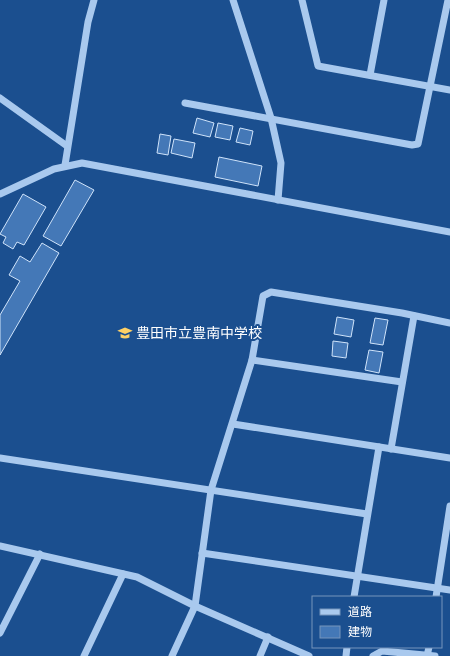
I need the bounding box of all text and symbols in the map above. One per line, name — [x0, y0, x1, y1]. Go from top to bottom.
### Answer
school or university icon: 豊田市立豊南中学校 — [117, 325, 133, 341]
place label: 豊田市立豊南中学校 — [136, 325, 262, 342]
legend — [312, 596, 442, 648]
text: 道路 — [348, 605, 372, 620]
text: 建物 — [348, 625, 372, 640]

